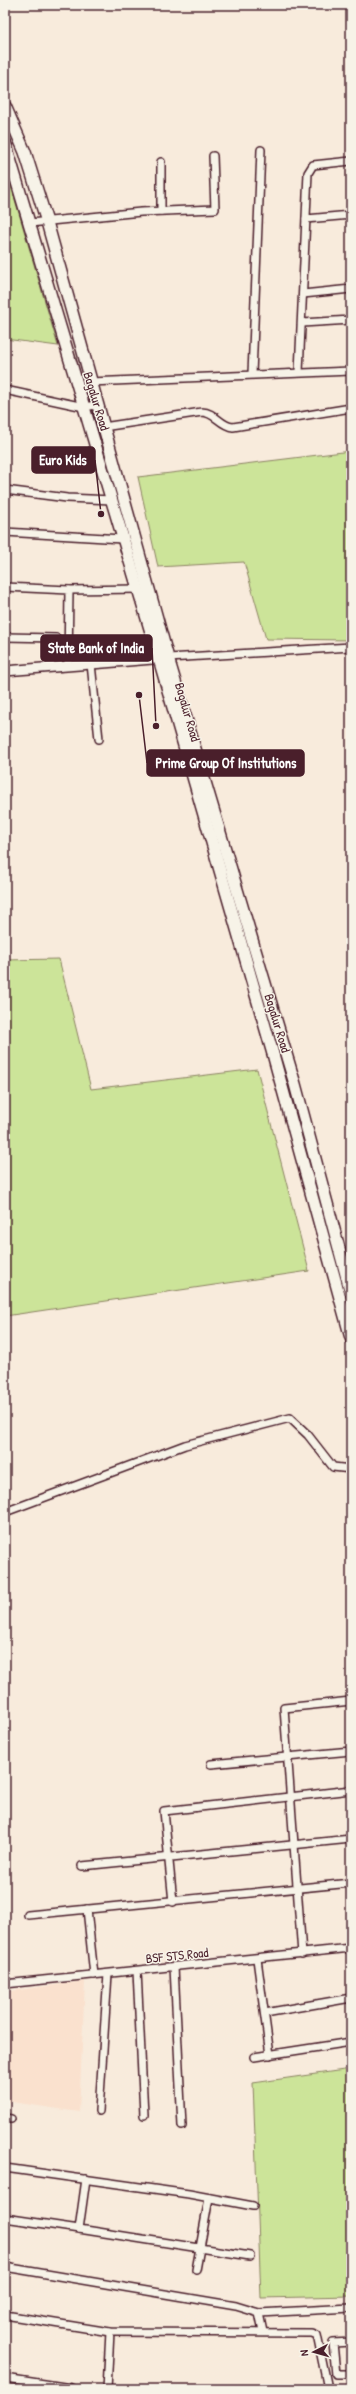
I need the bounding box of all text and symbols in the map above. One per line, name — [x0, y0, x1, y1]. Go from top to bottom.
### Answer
street label: Bagalur Road — [80, 369, 114, 433]
callout: Euro Kids — [32, 447, 95, 473]
text: Euro Kids — [39, 450, 87, 469]
callout: State Bank of India — [41, 635, 152, 661]
text: State Bank of India — [48, 638, 144, 657]
street label: Bagalur Road — [171, 680, 205, 744]
callout: Prime Group Of Institutions — [147, 750, 304, 776]
text: Prime Group Of Institutions — [156, 753, 297, 774]
street label: Bagalur Road — [261, 991, 295, 1055]
street label: BSF STS Road — [145, 1943, 209, 1967]
north arrow — [294, 2332, 334, 2372]
text: N — [297, 2349, 311, 2357]

